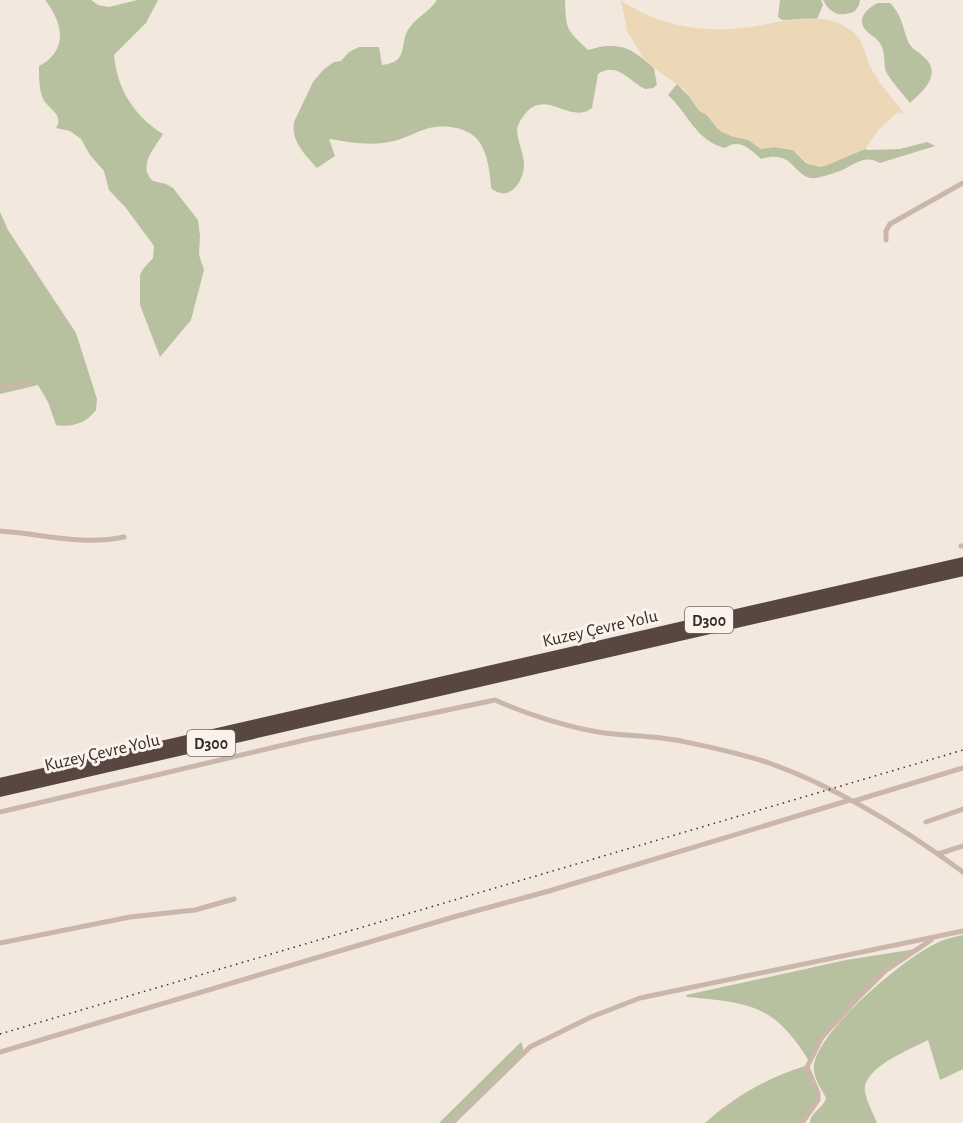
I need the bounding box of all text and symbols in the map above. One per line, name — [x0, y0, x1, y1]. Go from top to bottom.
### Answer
street label: Kuzey Çevre Yolu — [541, 607, 660, 651]
road number: D300 — [685, 607, 733, 633]
road number: D300 — [187, 730, 235, 756]
street label: Kuzey Çevre Yolu — [43, 731, 162, 775]

